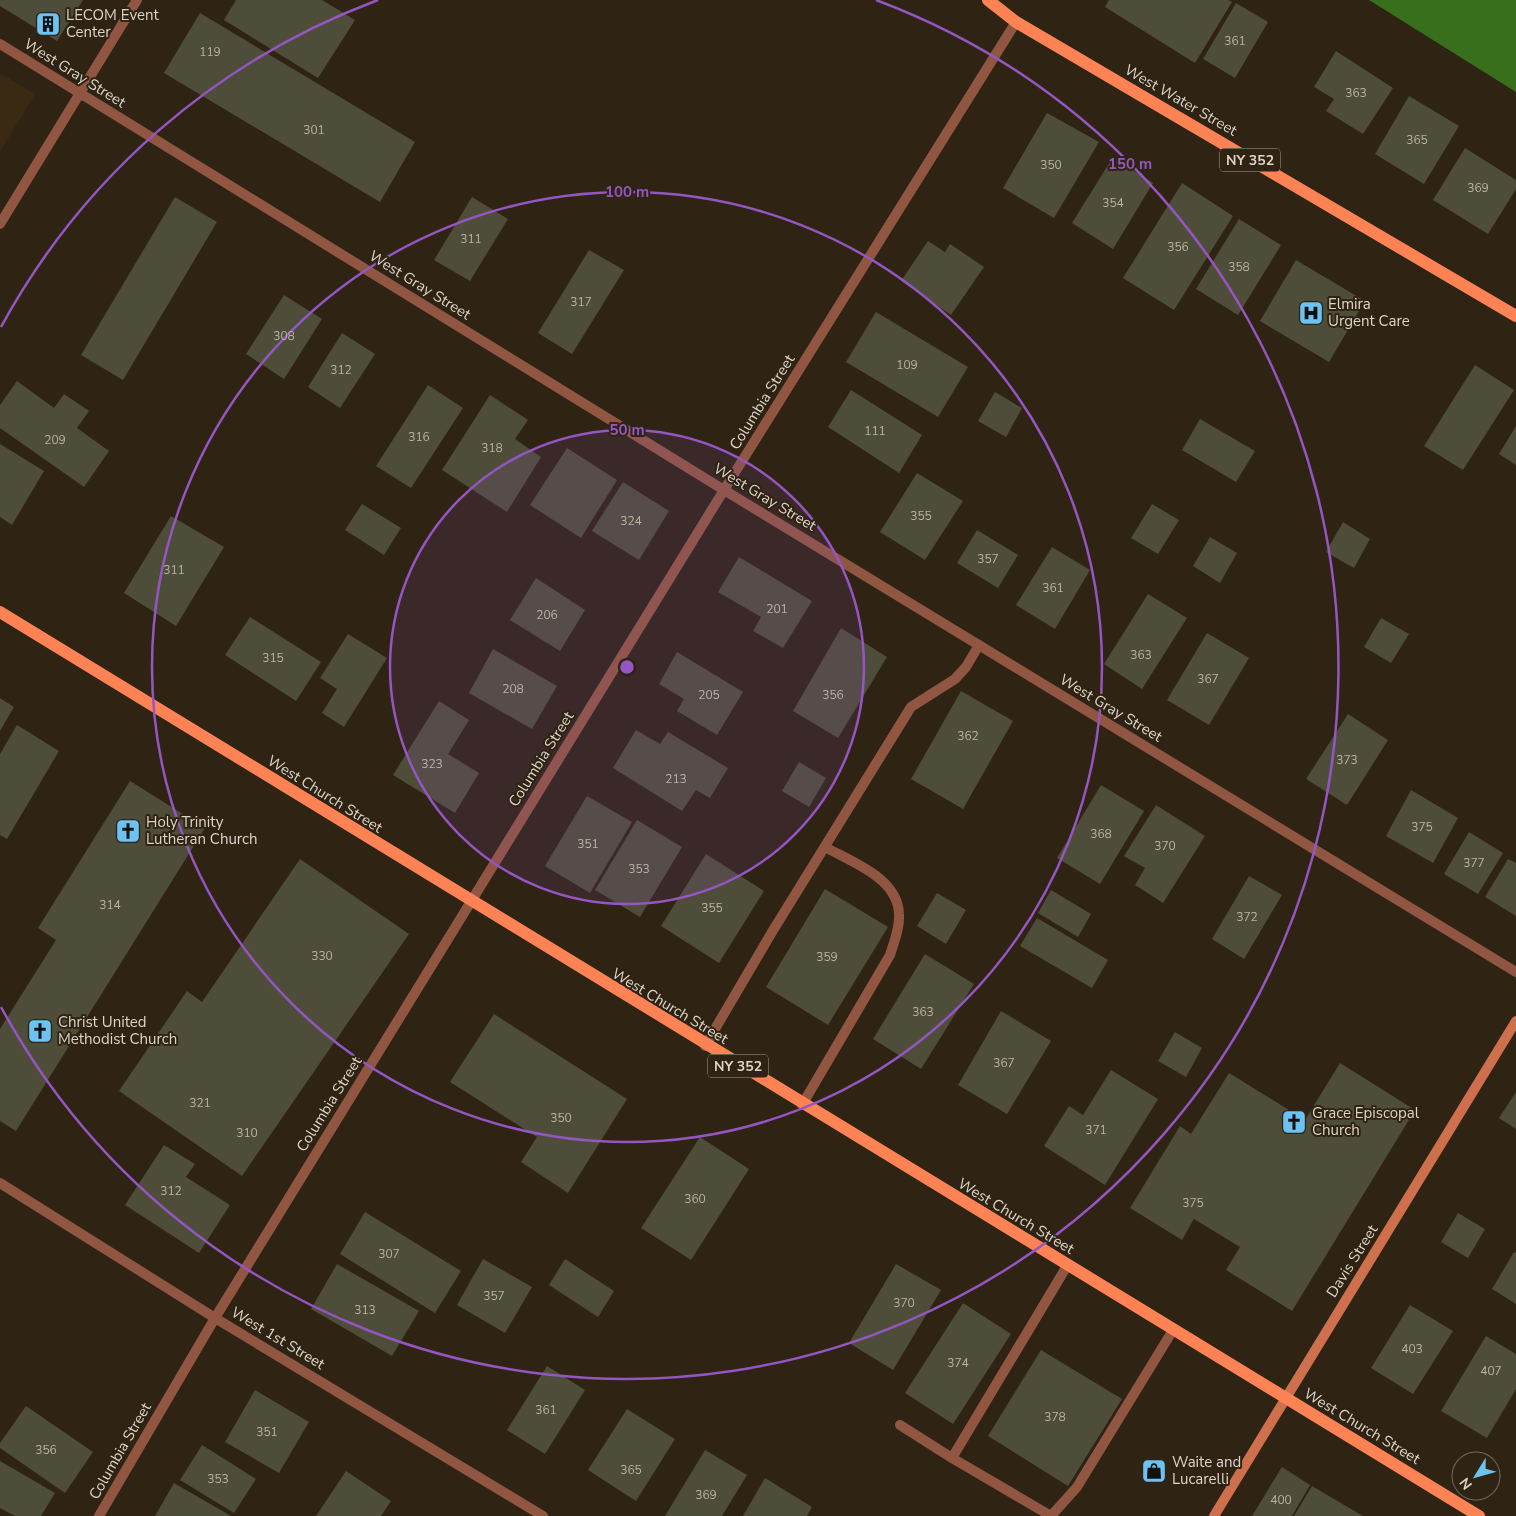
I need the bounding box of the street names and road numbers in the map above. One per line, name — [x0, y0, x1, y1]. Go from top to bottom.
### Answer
street label: West Gray Street — [20, 34, 130, 113]
street label: West Water Street — [1121, 60, 1242, 141]
road number: NY 352 — [1220, 148, 1280, 172]
street label: West Gray Street — [365, 246, 475, 325]
street label: Columbia Street — [725, 350, 800, 453]
street label: West Gray Street — [710, 458, 821, 536]
street label: West Gray Street — [1056, 669, 1167, 747]
street label: Columbia Street — [504, 707, 579, 810]
street label: West Church Street — [264, 750, 387, 838]
street label: West Church Street — [608, 963, 733, 1049]
street label: Columbia Street — [292, 1052, 367, 1155]
road number: NY 352 — [708, 1054, 768, 1078]
street label: West Church Street — [954, 1173, 1079, 1259]
street label: Davis Street — [1322, 1220, 1383, 1301]
street label: West 1st Street — [227, 1302, 329, 1374]
street label: West Church Street — [1300, 1383, 1425, 1469]
street label: Columbia Street — [84, 1398, 156, 1503]

